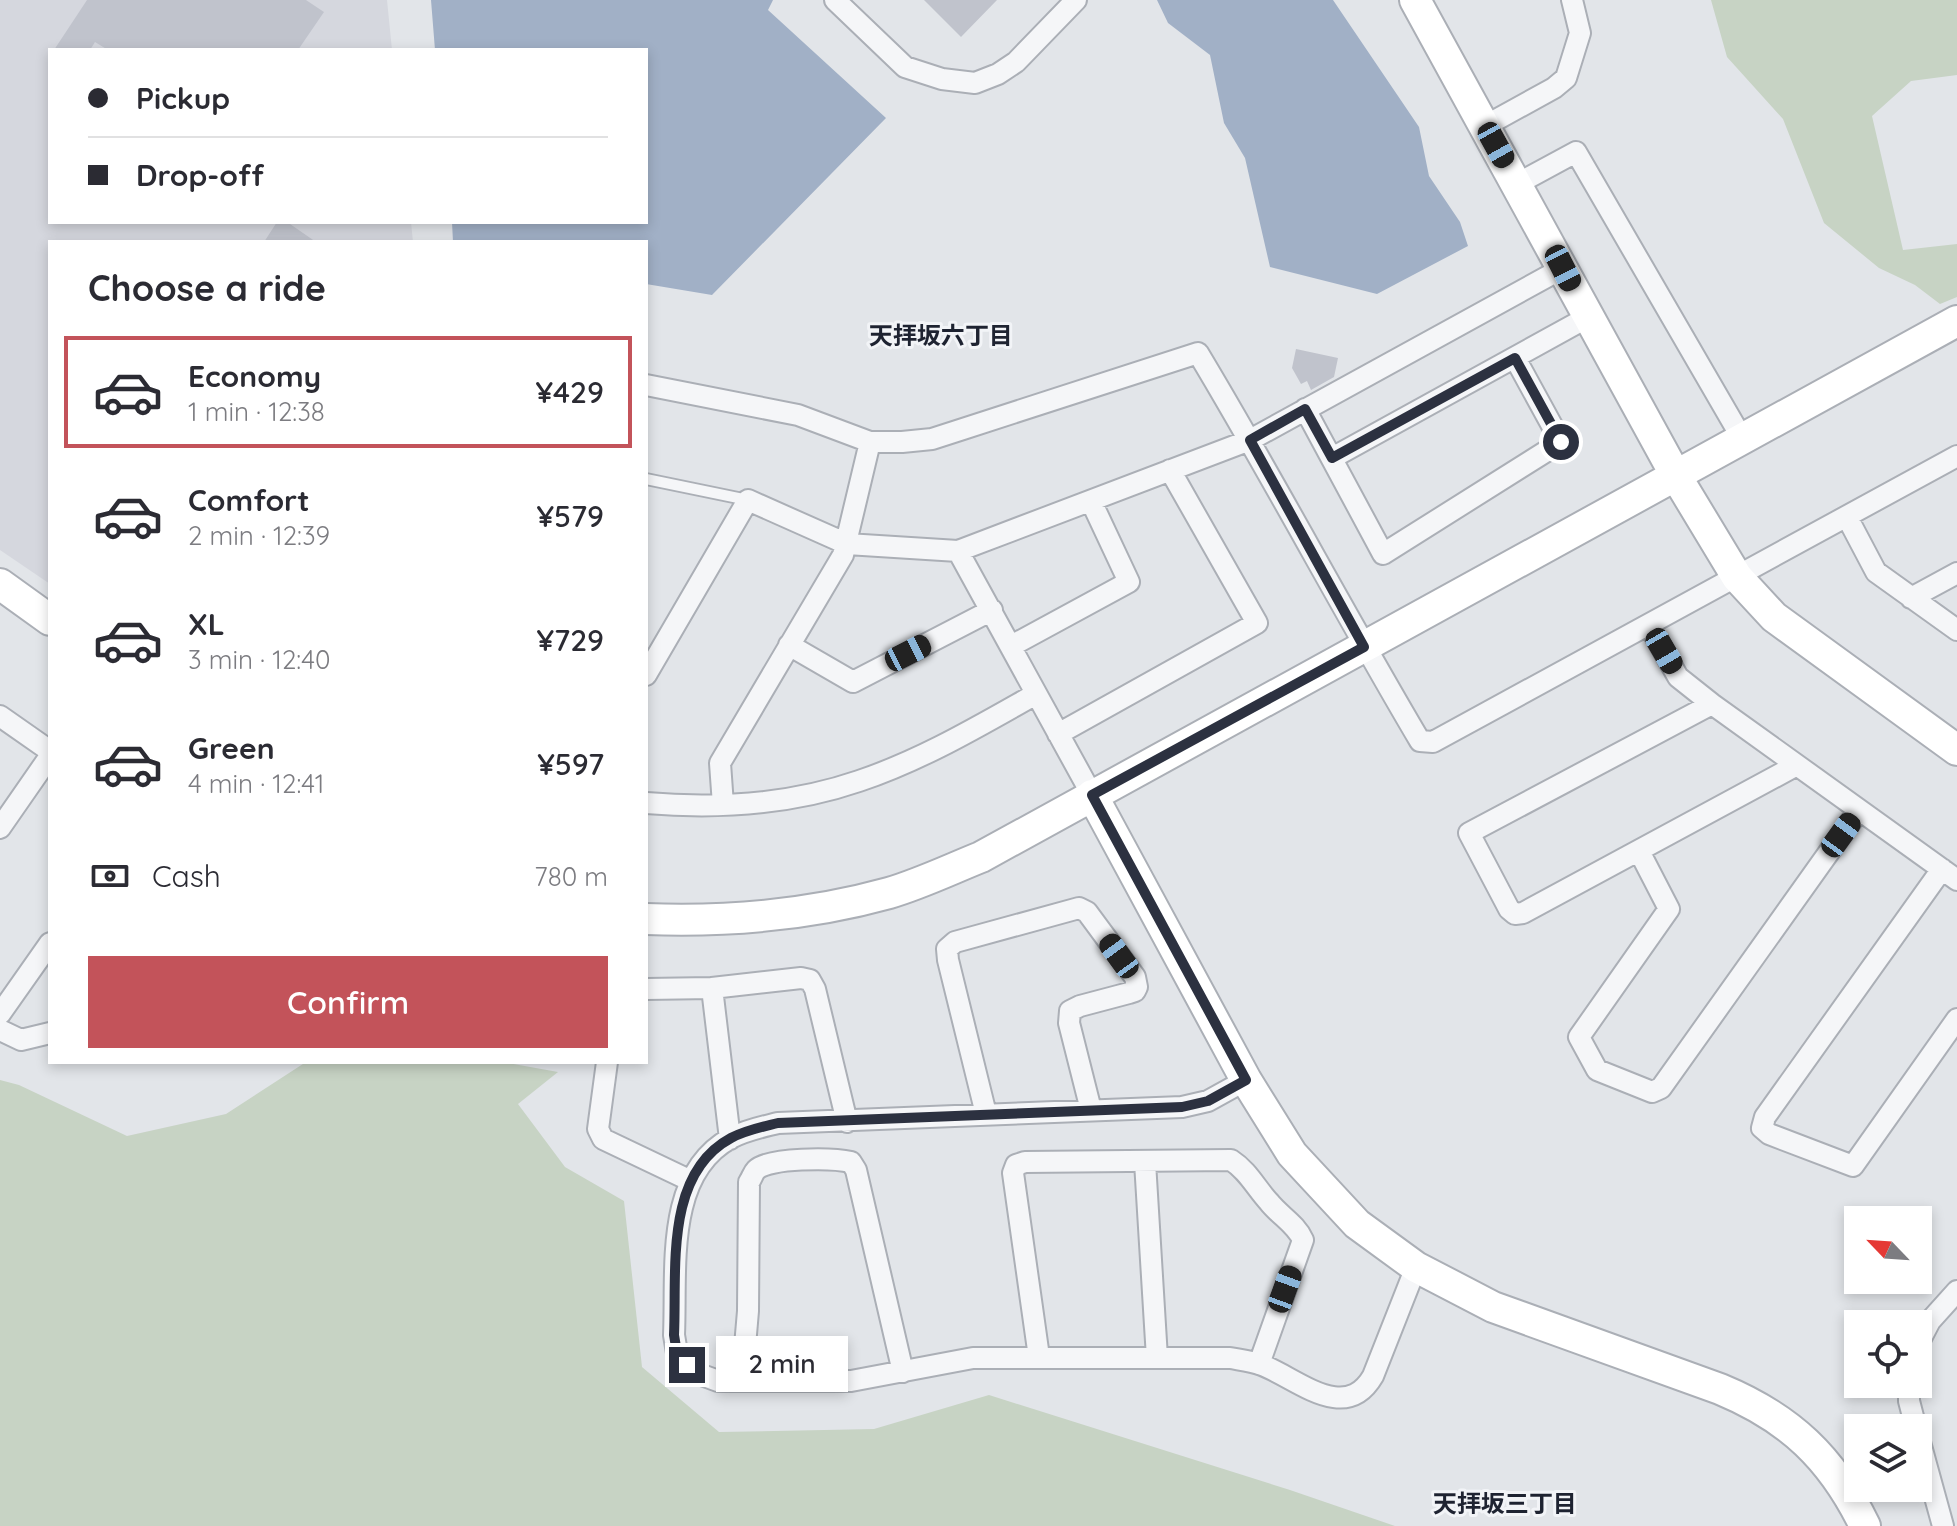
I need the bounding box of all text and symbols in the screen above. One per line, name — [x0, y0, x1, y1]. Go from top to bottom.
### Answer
text: Pickup — [136, 79, 230, 117]
car — [1474, 118, 1518, 172]
text: Drop-off — [136, 156, 264, 194]
car — [1541, 241, 1585, 295]
text: Choose a ride — [88, 265, 326, 310]
district label: 天拝坂六丁目 — [869, 320, 1013, 350]
icon: car — [92, 356, 164, 428]
text: Economy — [188, 357, 321, 395]
text: ¥429 — [536, 373, 604, 411]
text: 1 min · 12:38 — [188, 395, 325, 428]
route start — [1543, 424, 1579, 460]
icon: car — [92, 480, 164, 552]
text: Comfort — [188, 481, 309, 519]
text: ¥579 — [536, 497, 604, 535]
text: 2 min · 12:39 — [188, 519, 330, 552]
icon: car — [92, 604, 164, 676]
text: XL — [188, 605, 225, 643]
text: ¥729 — [537, 621, 604, 659]
car — [1642, 624, 1686, 678]
car — [881, 631, 935, 675]
text: 3 min · 12:40 — [188, 643, 330, 676]
icon: car — [92, 728, 164, 800]
text: Green — [188, 729, 275, 767]
text: ¥597 — [537, 745, 604, 783]
text: 4 min · 12:41 — [188, 767, 324, 800]
car — [1817, 809, 1865, 861]
icon: cash — [88, 854, 132, 898]
text: Cash — [152, 857, 221, 895]
text: 780 m — [534, 860, 608, 893]
car — [1095, 930, 1143, 982]
button: Confirm — [88, 956, 608, 1048]
north arrow — [1844, 1206, 1932, 1294]
map controls — [1844, 1206, 1932, 1502]
car — [1266, 1262, 1304, 1316]
button: locate — [1844, 1310, 1932, 1398]
callout: 2 min — [715, 1337, 847, 1393]
route end — [669, 1347, 705, 1383]
text: 2 min — [748, 1347, 816, 1380]
button: layers — [1844, 1414, 1932, 1502]
district label: 天拝坂三丁目 — [1433, 1488, 1577, 1518]

